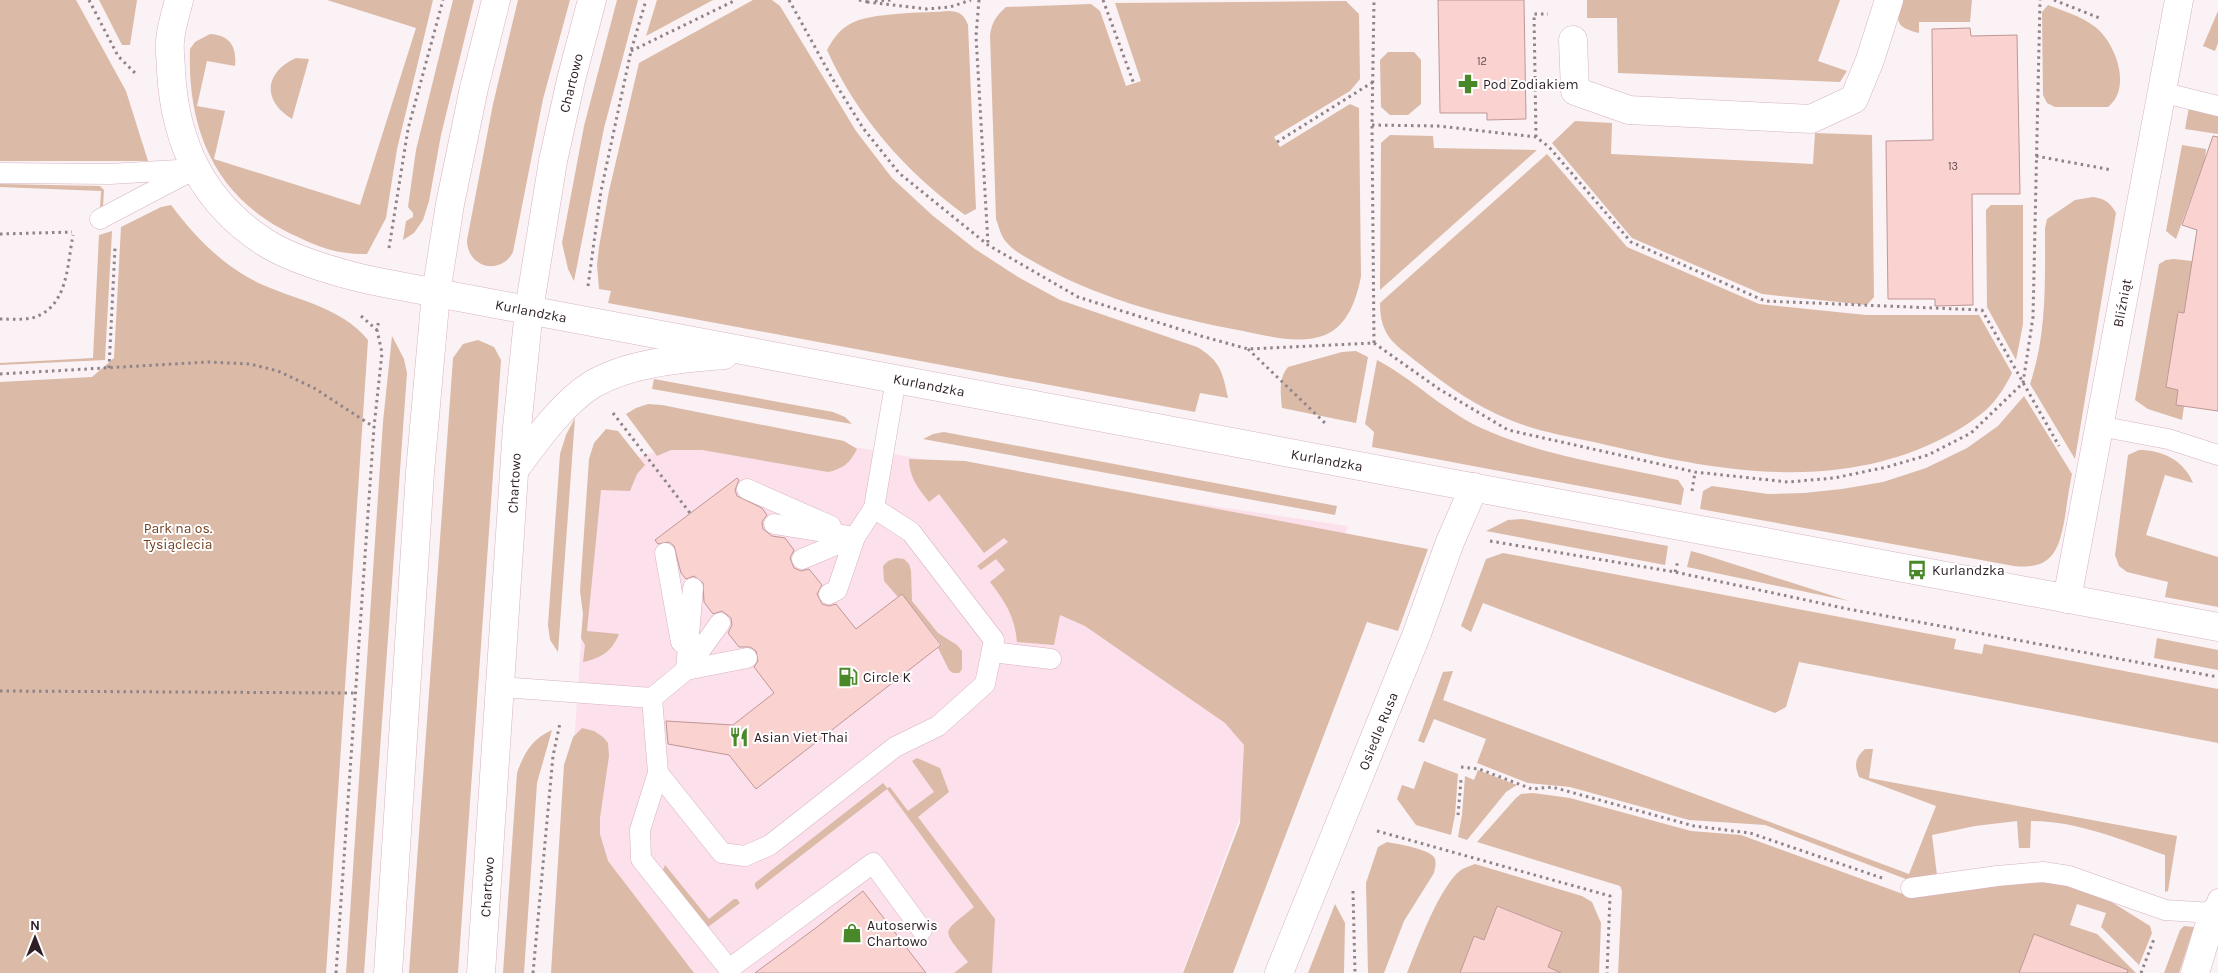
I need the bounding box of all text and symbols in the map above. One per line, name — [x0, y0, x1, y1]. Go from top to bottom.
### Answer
street label: Chartowo — [556, 52, 587, 115]
house number: 12 — [1477, 55, 1487, 68]
pharmacy icon: Pod Zodiakiem — [1457, 73, 1479, 95]
place label: Pod Zodiakiem — [1483, 76, 1578, 93]
house number: 13 — [1948, 160, 1958, 173]
street label: Bliźniąt — [2109, 277, 2136, 329]
street label: Kurlandzka — [494, 296, 568, 327]
street label: Kurlandzka — [892, 370, 966, 401]
street label: Kurlandzka — [1290, 446, 1364, 475]
street label: Chartowo — [504, 452, 525, 514]
park label: Park na os. Tysiąclecia — [143, 520, 213, 553]
bus stop icon: Kurlandzka — [1906, 559, 1928, 581]
place label: Kurlandzka — [1932, 562, 2005, 579]
fuel station icon: Circle K — [837, 666, 859, 688]
place label: Circle K — [863, 669, 911, 686]
street label: Osiedle Rusa — [1355, 690, 1402, 773]
restaurant icon: Asian Viet Thai — [728, 726, 750, 748]
place label: Asian Viet Thai — [754, 729, 848, 746]
street label: Chartowo — [477, 856, 498, 918]
north arrow — [10, 913, 60, 963]
text: N — [30, 917, 40, 934]
place label: Autoserwis Chartowo — [867, 917, 938, 950]
shop icon: Autoserwis Chartowo — [841, 922, 863, 944]

